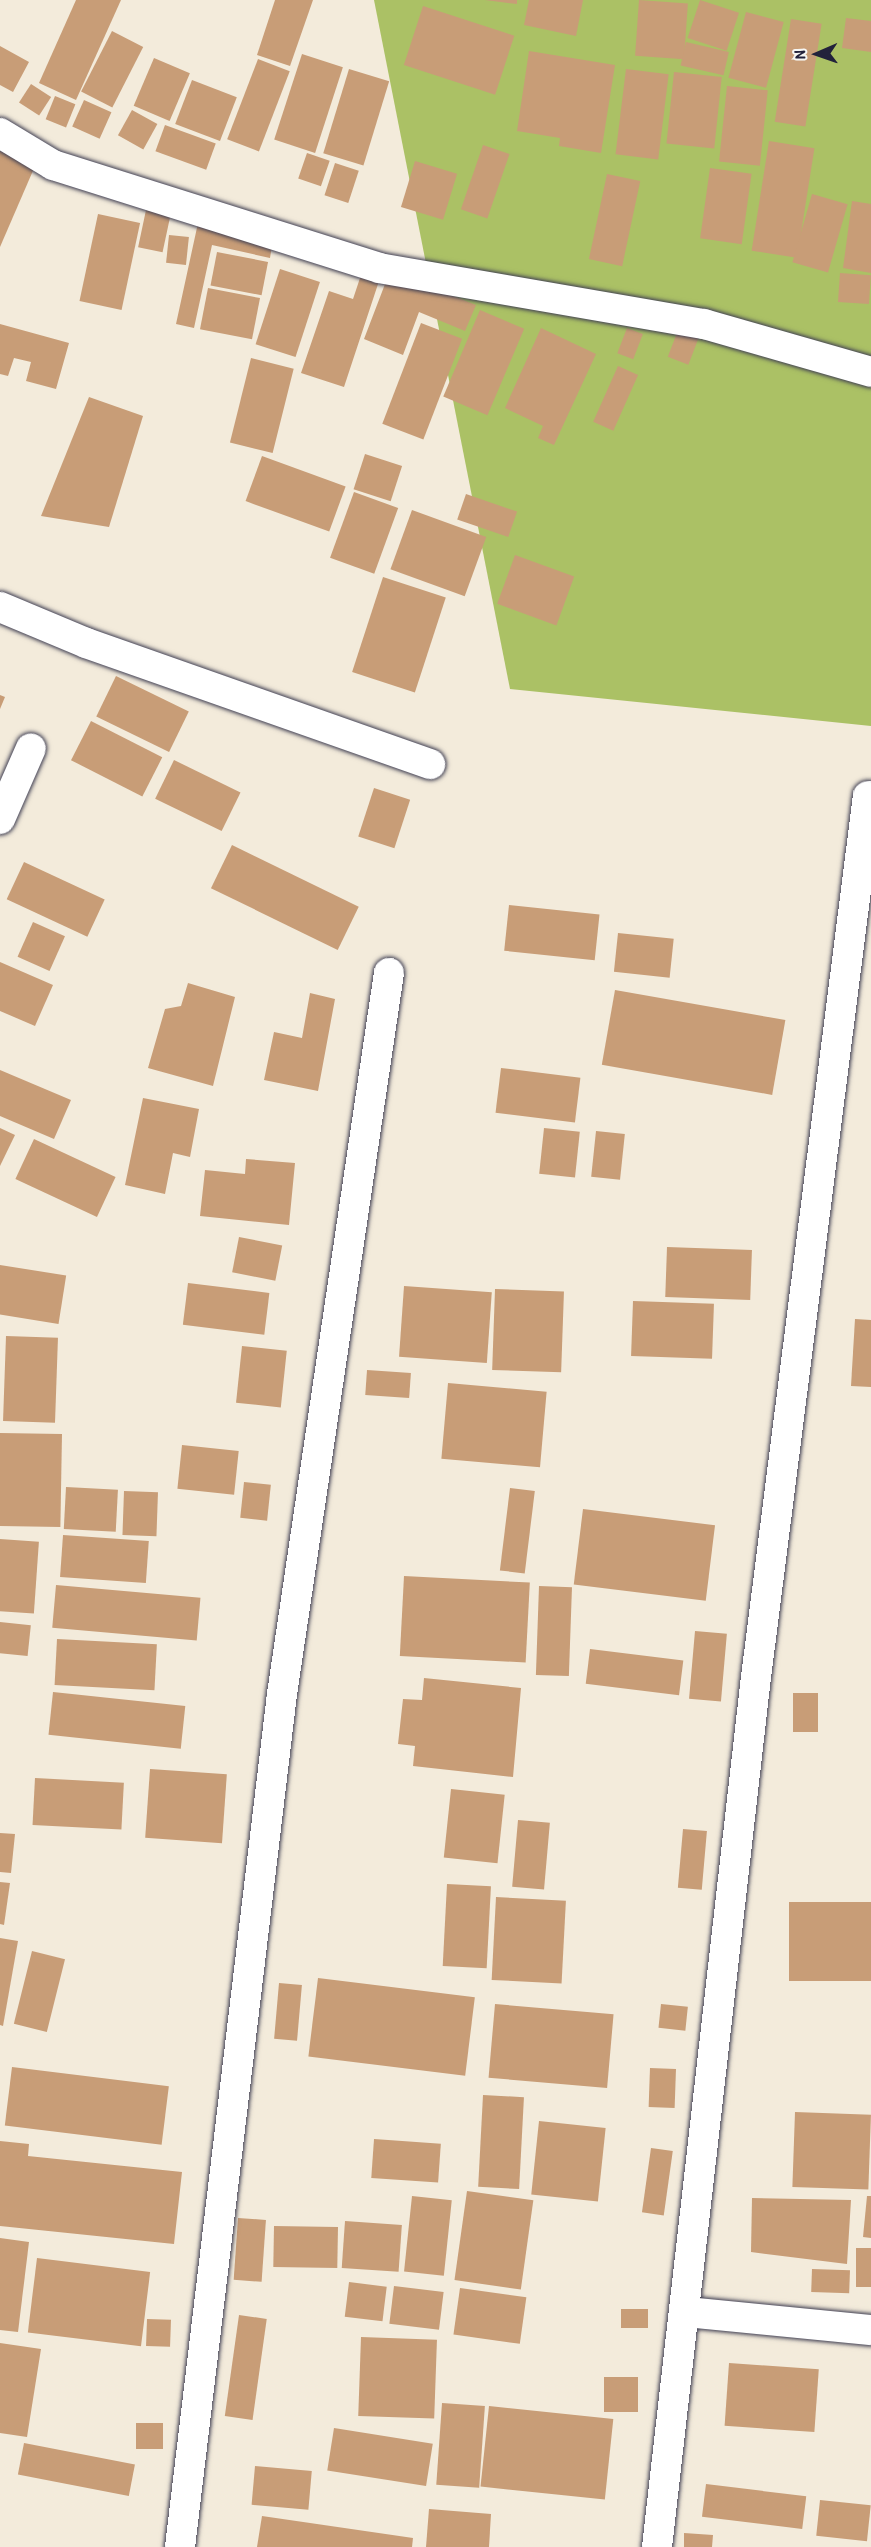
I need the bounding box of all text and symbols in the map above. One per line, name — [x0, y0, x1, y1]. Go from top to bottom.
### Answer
north arrow — [787, 24, 847, 84]
text: N — [788, 50, 810, 59]

